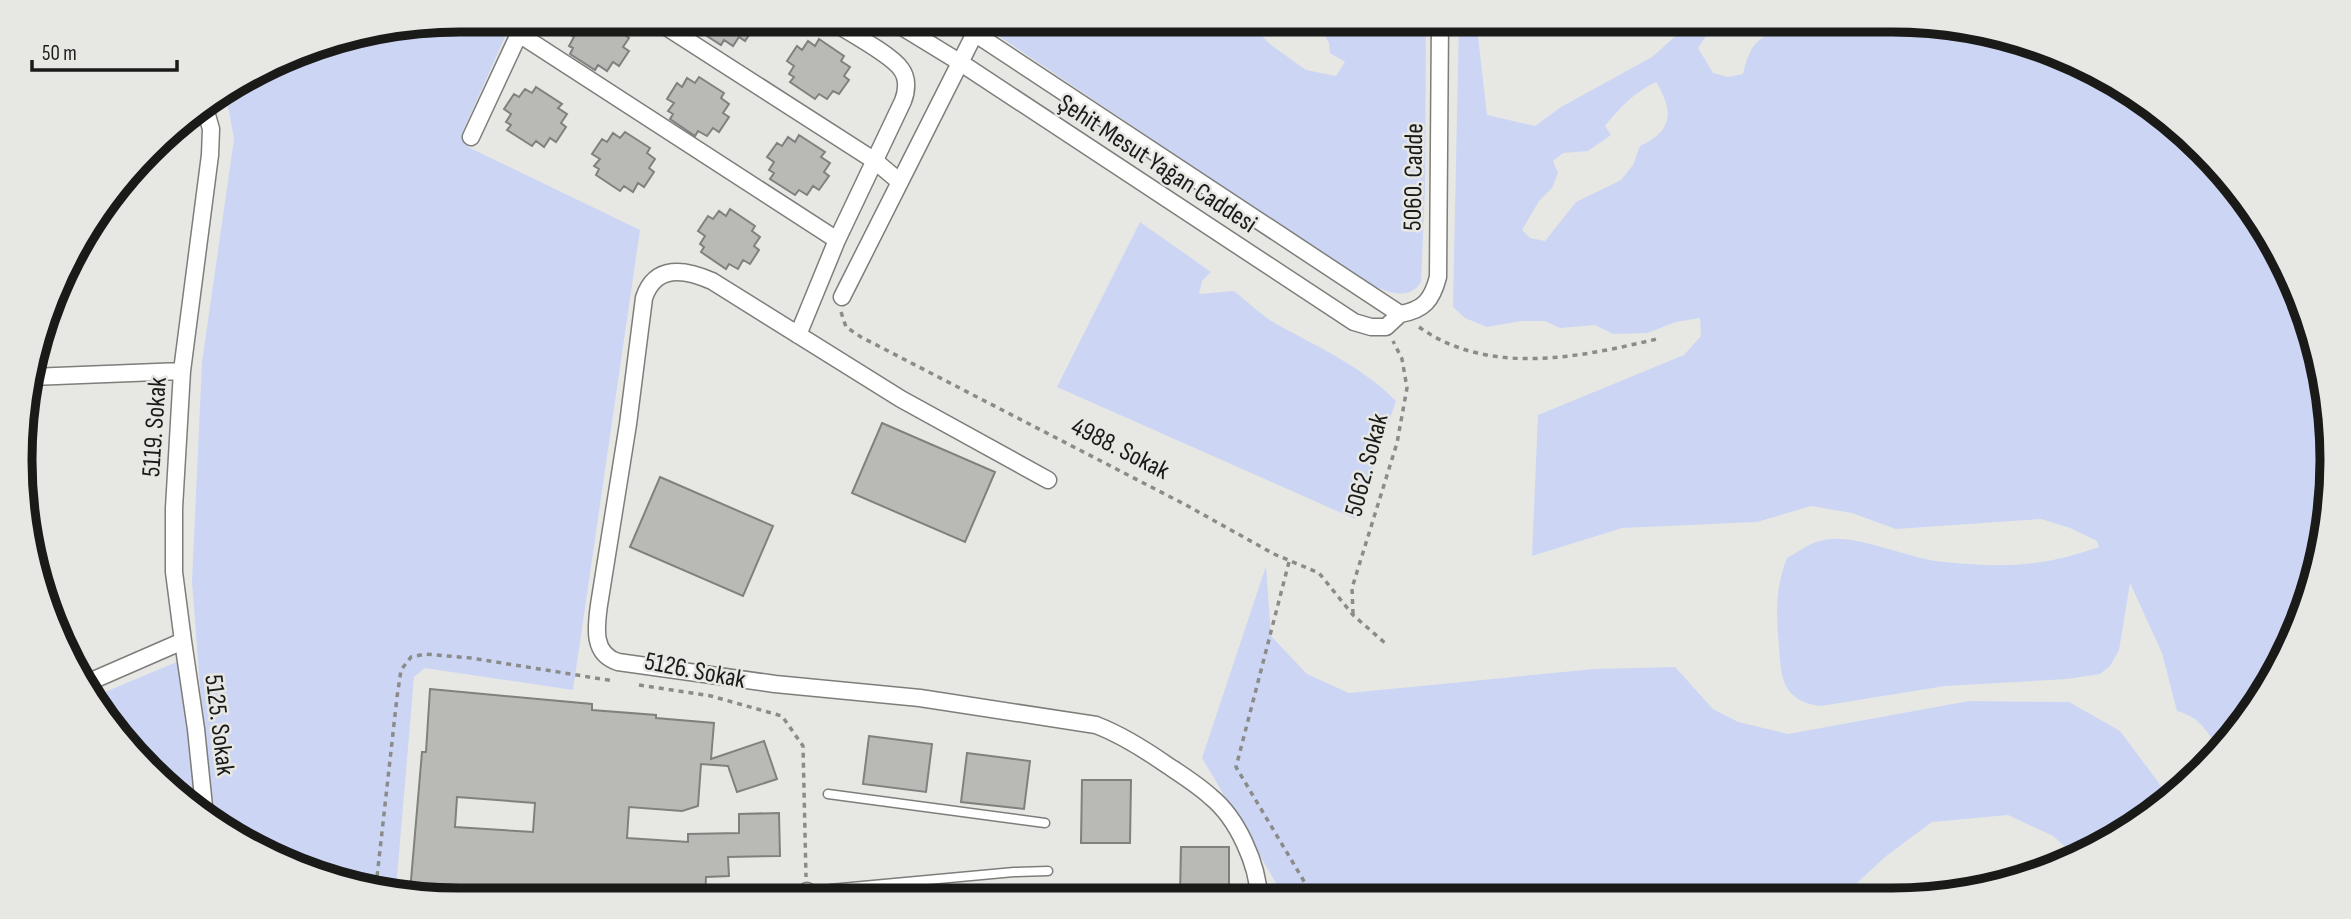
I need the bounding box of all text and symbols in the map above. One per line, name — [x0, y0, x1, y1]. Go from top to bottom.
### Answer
scale bar — [32, 28, 177, 72]
text: 50 m — [42, 41, 77, 66]
street label: Şehit Mesut Yağan Caddesi — [1052, 88, 1262, 240]
street label: 5060. Cadde — [1398, 123, 1430, 231]
street label: 5119. Sokak — [136, 376, 174, 478]
street label: 5062. Sokak — [1338, 410, 1396, 520]
street label: 4988. Sokak — [1066, 411, 1174, 487]
street label: 5126. Sokak — [642, 646, 748, 696]
street label: 5125. Sokak — [197, 673, 241, 777]

